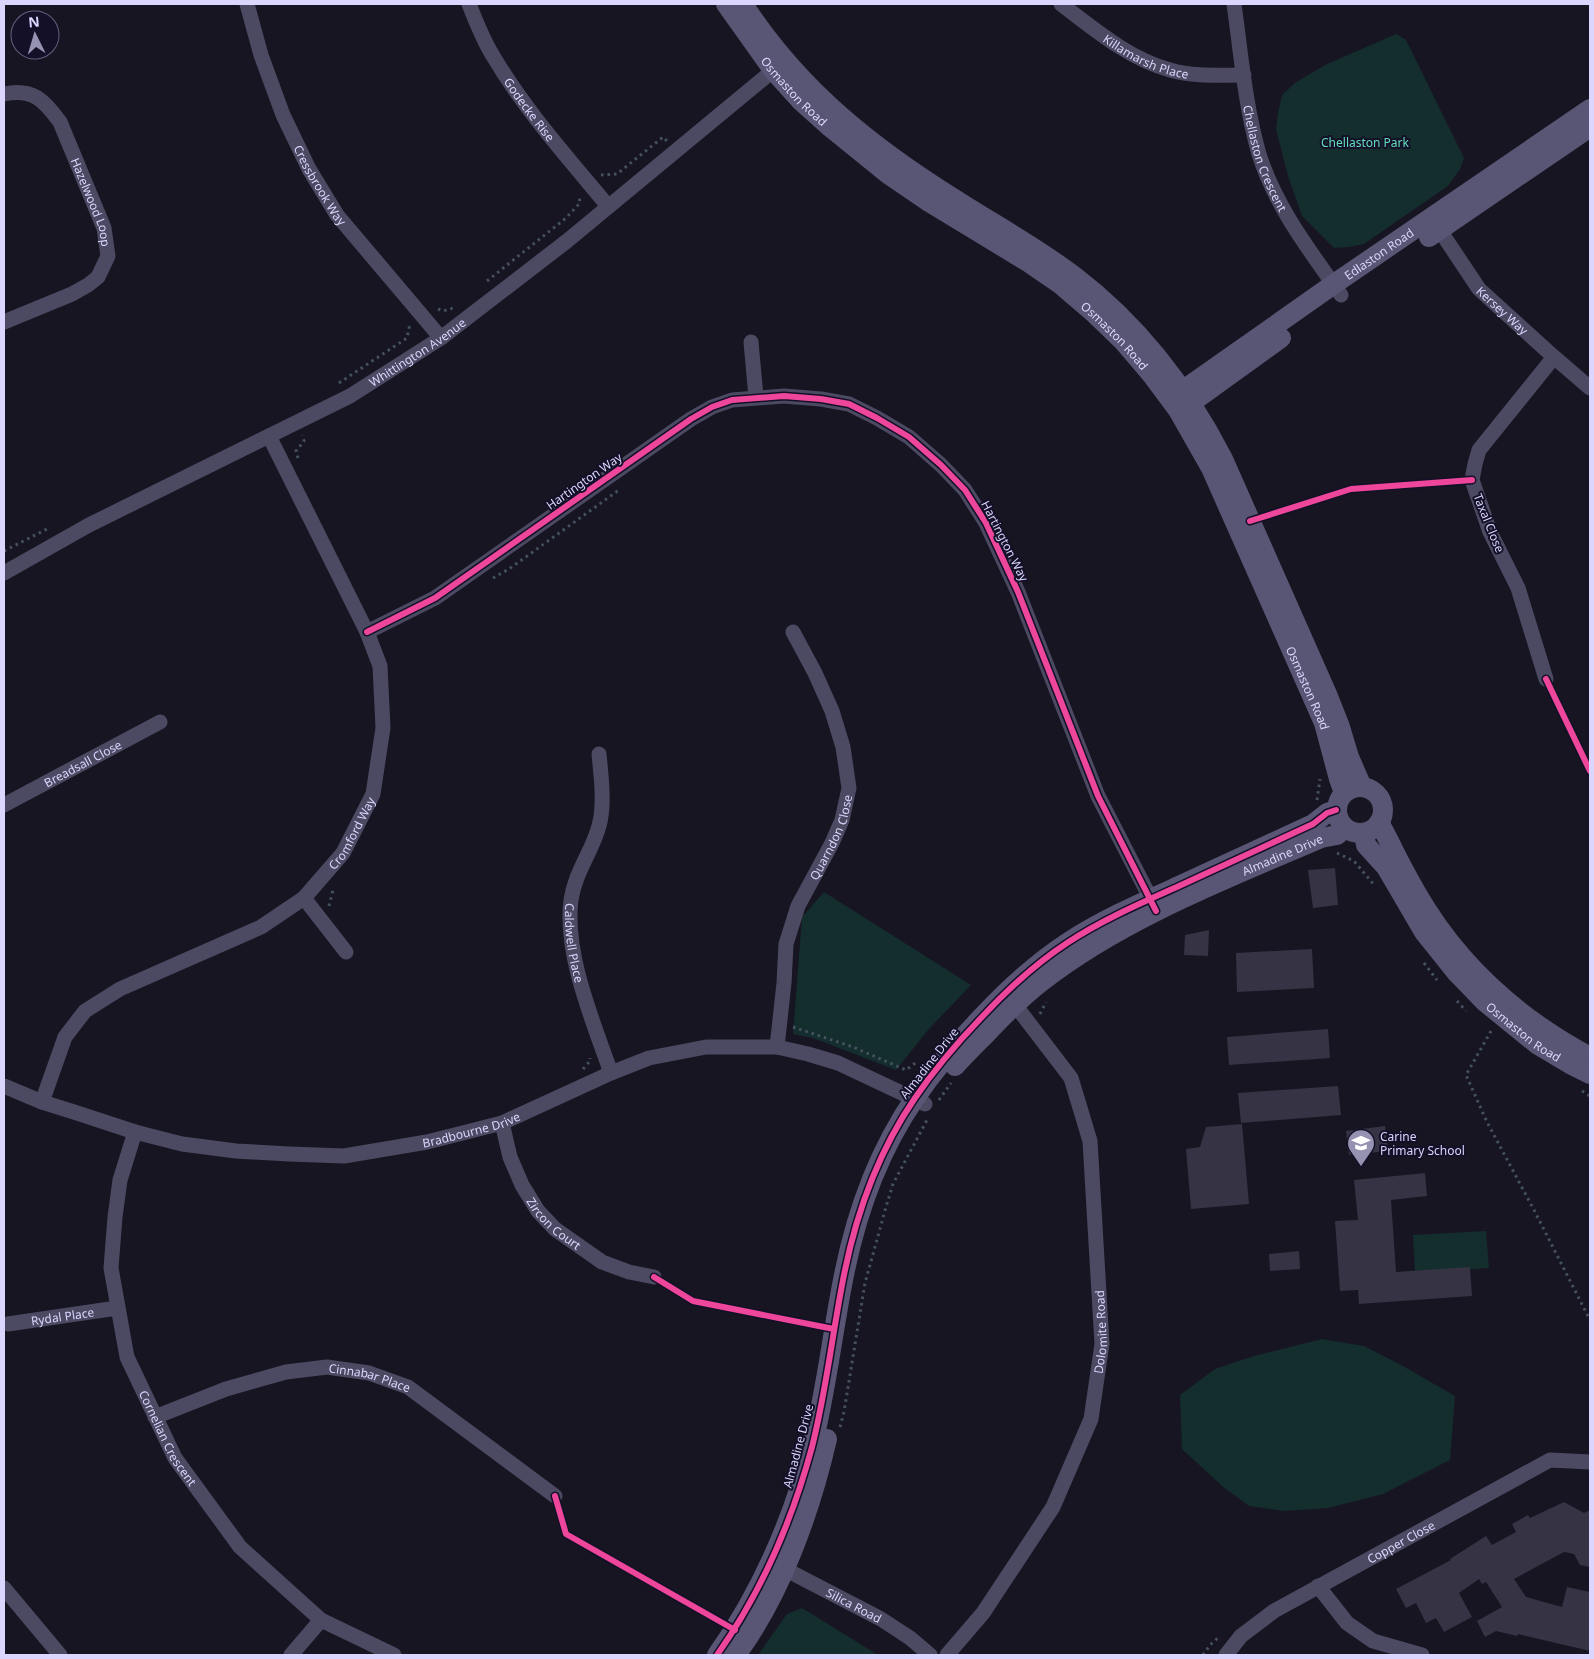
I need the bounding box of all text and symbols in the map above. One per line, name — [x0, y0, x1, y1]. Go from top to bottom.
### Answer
north arrow — [10, 10, 60, 60]
text: N — [27, 12, 40, 32]
street label: Killamarsh Place — [1100, 30, 1190, 82]
street label: Osmaston Road — [757, 53, 831, 129]
street label: Godecke Rise — [500, 74, 559, 145]
street label: Chellaston Crescent — [1240, 104, 1292, 215]
park label: Chellaston Park — [1321, 134, 1410, 151]
street label: Cressbrook Way — [290, 142, 351, 229]
street label: Hazelwood Loop — [67, 155, 115, 247]
street label: Edlaston Road — [1341, 224, 1417, 283]
street label: Kersey Way — [1473, 282, 1533, 339]
street label: Osmaston Road — [1078, 297, 1152, 373]
street label: Whittington Avenue — [366, 314, 469, 390]
street label: Hartington Way — [543, 448, 626, 513]
street label: Taxal Close — [1469, 491, 1509, 555]
street label: Hartington Way — [977, 498, 1033, 585]
street label: Osmaston Road — [1282, 643, 1334, 731]
street label: Breadsall Close — [41, 735, 125, 791]
street label: Cromford Way — [324, 793, 379, 873]
street label: Quarndon Close — [805, 793, 856, 883]
street label: Almadine Drive — [1239, 830, 1326, 879]
street label: Caldwell Place — [561, 903, 588, 985]
street label: Osmaston Road — [1483, 998, 1564, 1065]
street label: Almadine Drive — [896, 1024, 962, 1102]
street label: Bradbourne Drive — [421, 1107, 523, 1151]
school or university icon: Carine Primary School — [1346, 1128, 1376, 1167]
place label: Carine Primary School — [1380, 1128, 1465, 1159]
street label: Zircon Court — [523, 1194, 585, 1254]
street label: Dolomite Road — [1089, 1290, 1111, 1375]
street label: Rydal Place — [30, 1303, 95, 1329]
street label: Cinnabar Place — [328, 1359, 413, 1396]
street label: Cornelian Crescent — [135, 1387, 201, 1490]
street label: Almadine Drive — [779, 1402, 817, 1490]
street label: Copper Close — [1364, 1516, 1438, 1567]
street label: Silica Road — [823, 1584, 885, 1626]

